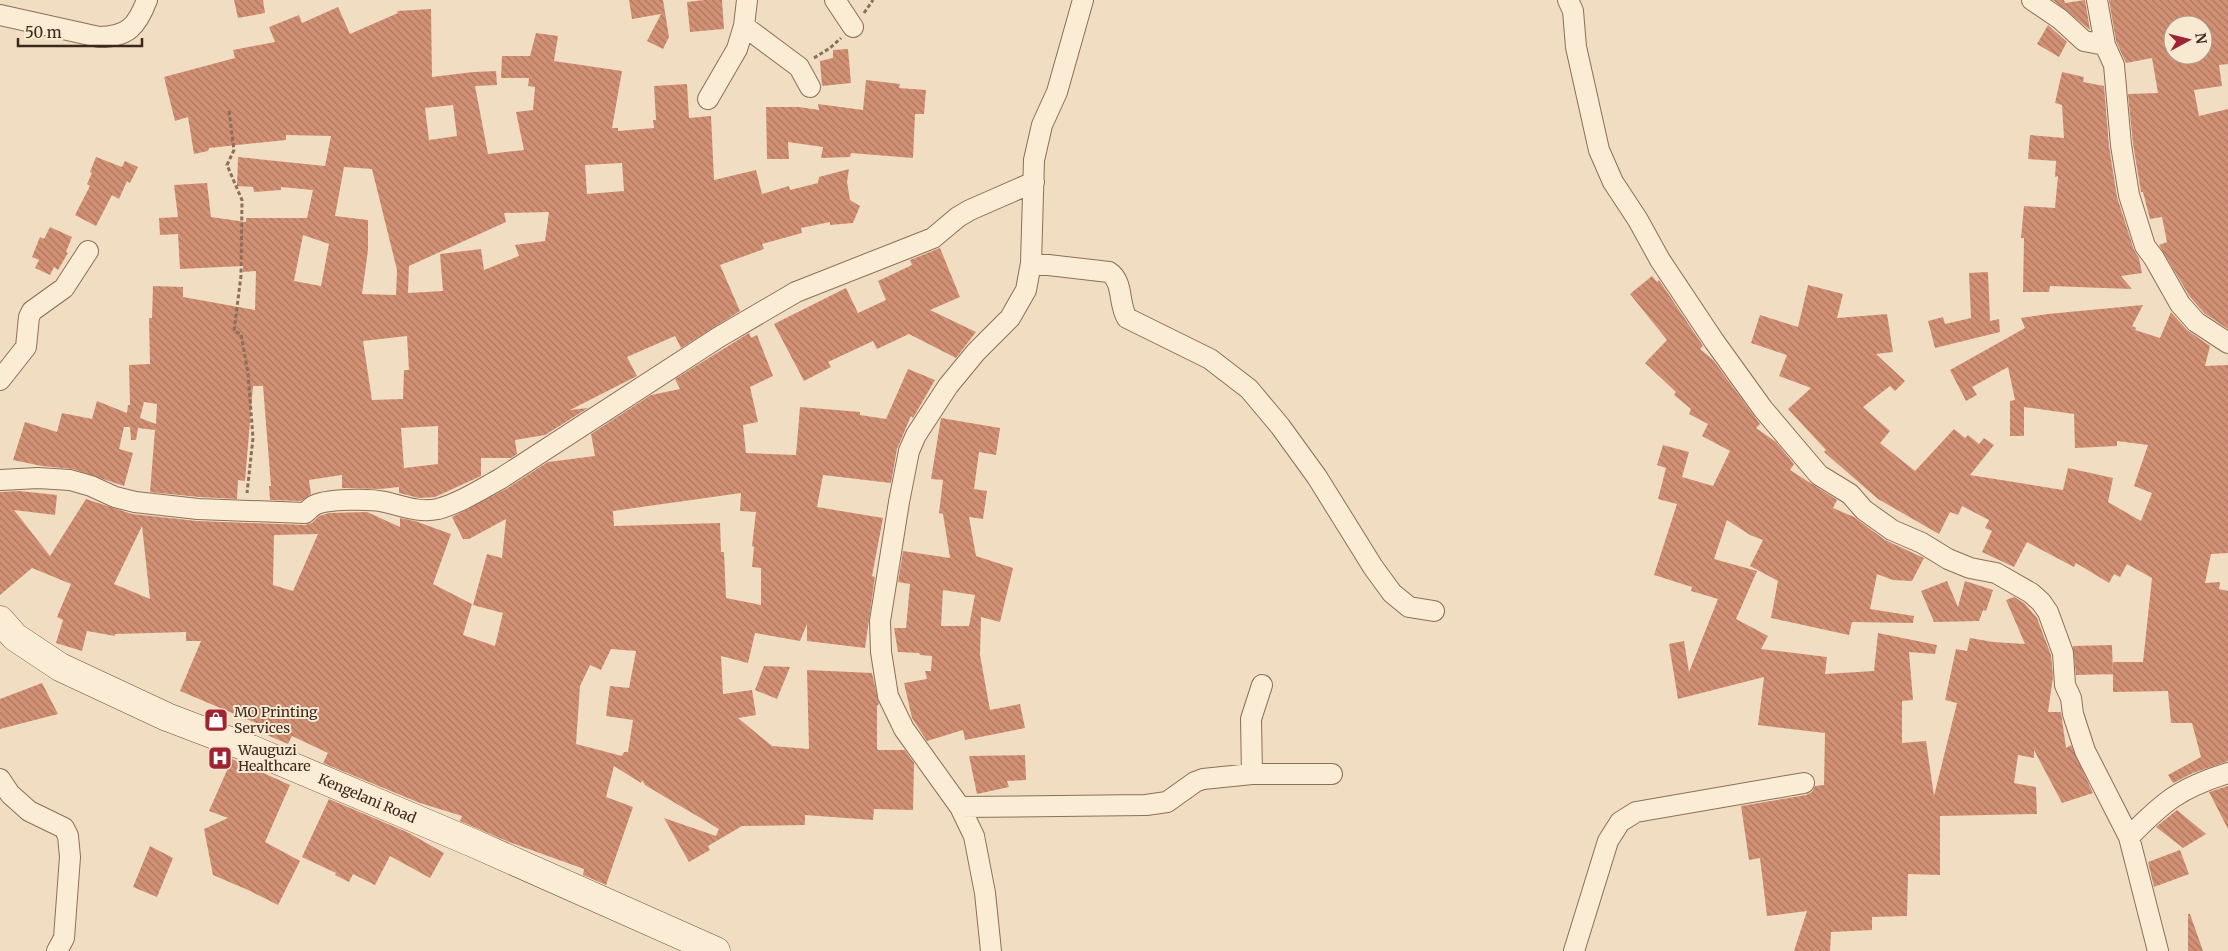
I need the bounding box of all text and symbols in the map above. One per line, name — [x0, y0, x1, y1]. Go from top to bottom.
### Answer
scale bar — [18, 15, 141, 47]
north arrow — [2163, 15, 2213, 65]
text: 50 m — [25, 23, 62, 42]
text: N — [2191, 32, 2211, 45]
place label: MO Printing Services — [234, 703, 318, 737]
shop icon: MO Printing Services — [203, 707, 229, 733]
place label: Wauguzi Healthcare — [237, 741, 311, 775]
hospital icon: Wauguzi Healthcare — [207, 745, 233, 771]
street label: Kengelani Road — [315, 769, 420, 827]

